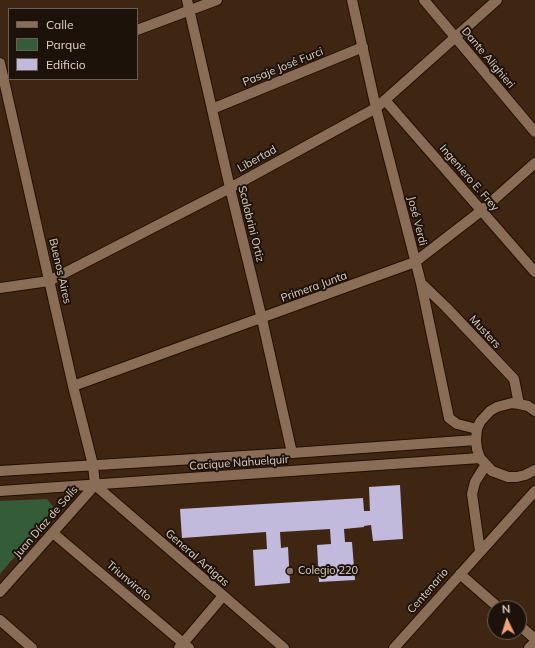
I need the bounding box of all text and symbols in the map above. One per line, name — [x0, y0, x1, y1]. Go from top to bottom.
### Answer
legend — [8, 8, 138, 80]
text: Calle — [46, 17, 73, 32]
street label: Dante Alighieri — [459, 25, 517, 91]
text: Parque — [46, 37, 86, 52]
street label: Pasaje José Furci — [241, 45, 325, 89]
text: Edificio — [46, 57, 86, 72]
street label: Ingeniero E. Frey — [437, 142, 501, 214]
street label: Libertad — [235, 143, 279, 175]
street label: Scalabrini Ortiz — [235, 184, 267, 264]
street label: José Verdi — [405, 195, 429, 247]
street label: Buenos Aires — [46, 237, 74, 305]
street label: Primera Junta — [279, 269, 349, 305]
street label: Musters — [466, 313, 504, 351]
street label: Cacique Nahuelquir — [189, 453, 289, 473]
street label: Juan Díaz de Solís — [11, 483, 81, 561]
street label: General Artigas — [162, 527, 232, 589]
street label: Triunvirato — [104, 559, 154, 603]
place label: Colegio 220 — [298, 564, 358, 578]
marker: Colegio 220 — [285, 566, 295, 576]
street label: Centenario — [405, 566, 451, 616]
north arrow — [487, 600, 527, 640]
text: N — [502, 602, 511, 616]

